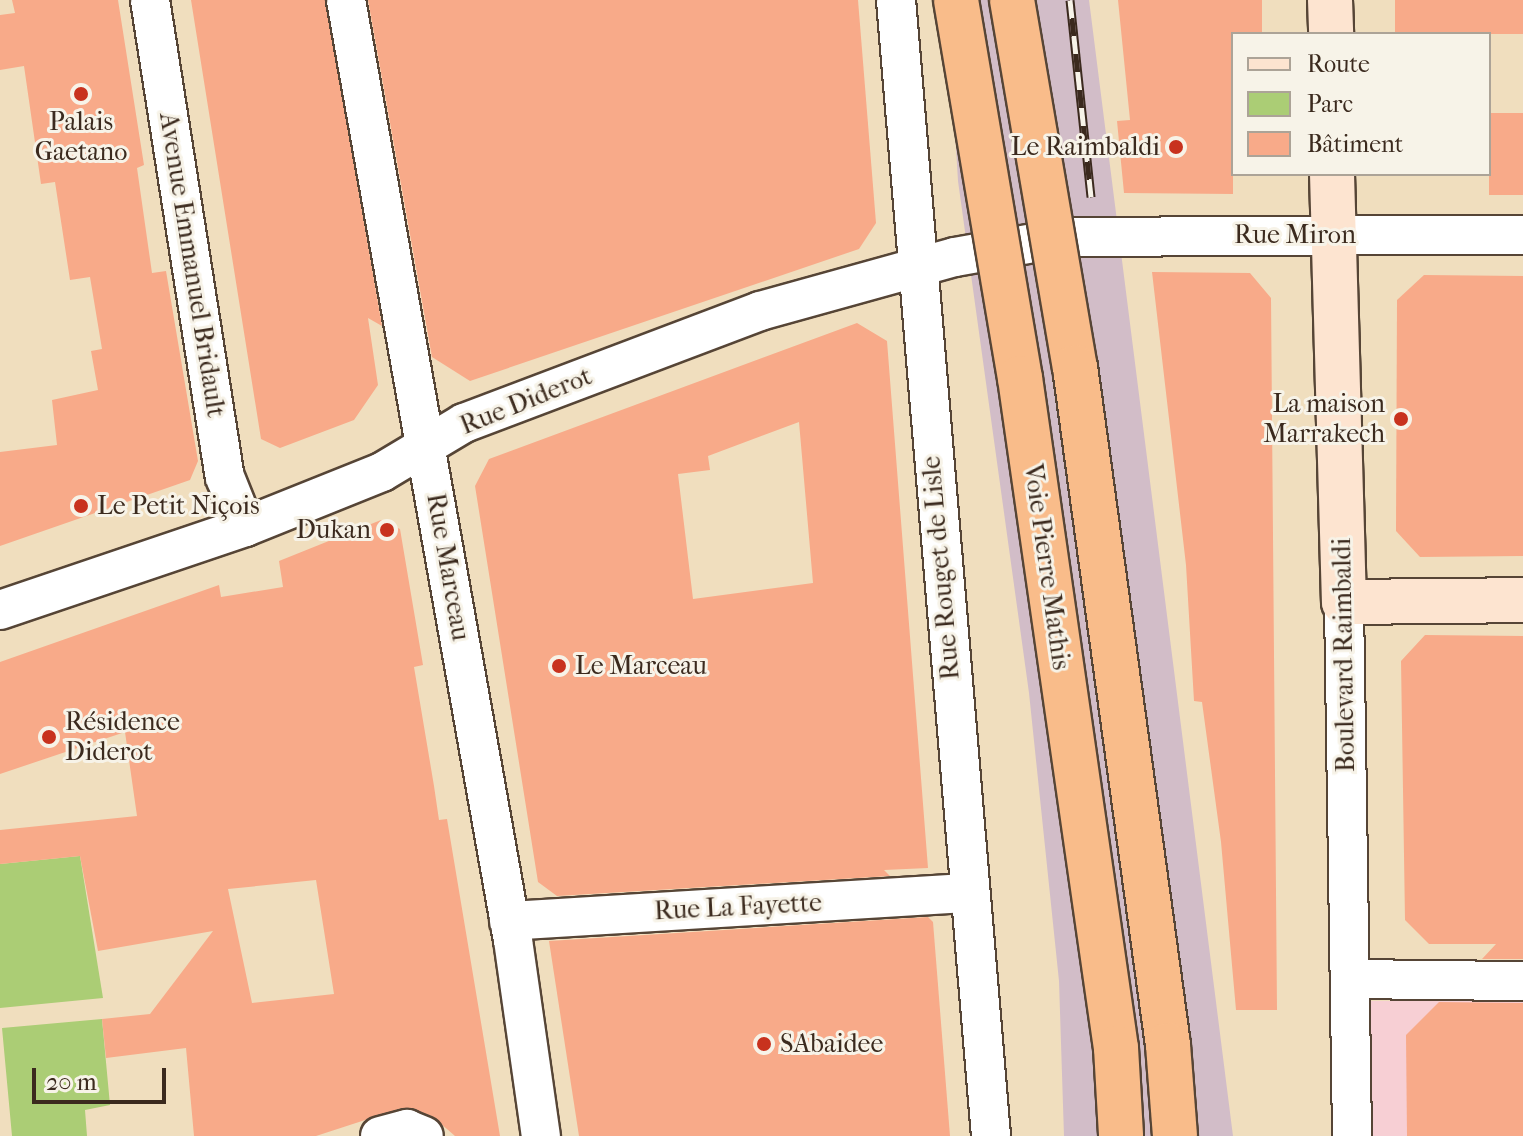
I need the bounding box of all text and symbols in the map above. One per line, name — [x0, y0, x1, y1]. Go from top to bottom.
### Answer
legend — [1231, 32, 1491, 176]
text: Route — [1307, 50, 1370, 78]
marker: Palais Gaetano — [72, 85, 90, 103]
text: Parc — [1307, 90, 1353, 118]
place label: Palais Gaetano — [35, 106, 127, 168]
street label: Avenue Emmanuel Bridault — [152, 110, 232, 420]
text: Bâtiment — [1307, 130, 1403, 158]
place label: Le Raimbaldi — [1011, 131, 1160, 163]
marker: Le Raimbaldi — [1167, 138, 1185, 156]
street label: Rue Miron — [1234, 219, 1356, 251]
street label: Rue Diderot — [456, 360, 596, 442]
place label: La maison Marrakech — [1263, 388, 1385, 450]
marker: La maison Marrakech — [1392, 410, 1410, 428]
street label: Rue Rouget de Lisle — [916, 455, 966, 681]
street label: Voie Pierre Mathis — [1017, 462, 1077, 672]
place label: Le Petit Niçois — [97, 490, 260, 522]
street label: Rue Marceau — [420, 491, 476, 643]
marker: Le Petit Niçois — [72, 497, 90, 515]
place label: Dukan — [296, 514, 371, 546]
marker: Dukan — [378, 521, 396, 539]
street label: Boulevard Raimbaldi — [1326, 538, 1362, 772]
place label: Le Marceau — [575, 650, 707, 682]
marker: Le Marceau — [550, 657, 568, 675]
place label: Résidence Diderot — [65, 706, 180, 768]
marker: Résidence Diderot — [40, 728, 58, 746]
street label: Rue La Fayette — [653, 887, 823, 927]
place label: SAbaidee — [780, 1028, 883, 1060]
marker: SAbaidee — [755, 1035, 773, 1053]
scale bar — [36, 1052, 170, 1102]
text: 20 m — [46, 1068, 97, 1096]

